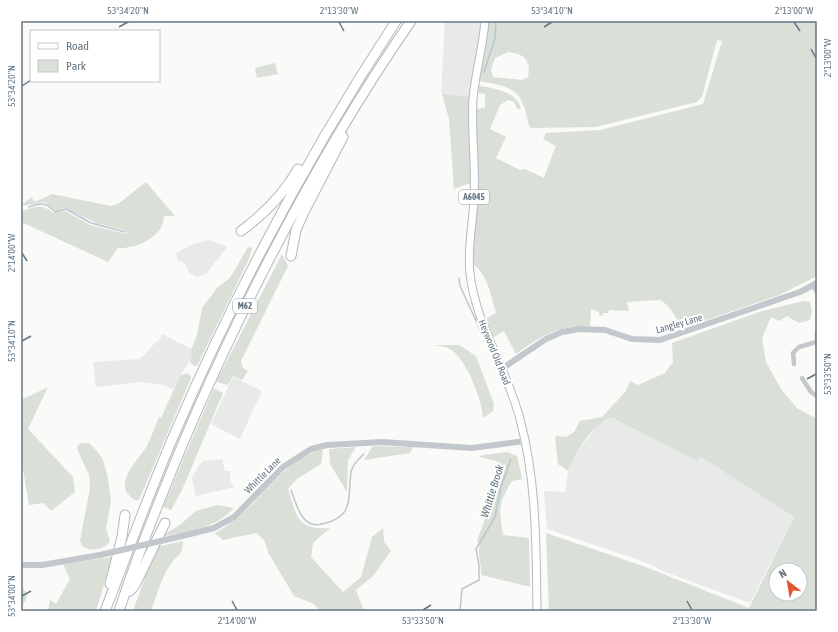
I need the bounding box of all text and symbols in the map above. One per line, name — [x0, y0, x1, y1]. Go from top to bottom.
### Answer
text: 53°34'20"N — [107, 5, 149, 16]
text: 2°13'30"W — [320, 5, 359, 16]
text: 53°34'10"N — [531, 5, 573, 16]
text: 2°13'00"W — [775, 5, 814, 16]
legend — [30, 30, 160, 82]
text: 2°13'00"W — [822, 38, 833, 77]
text: Road — [66, 39, 89, 53]
text: Park — [66, 59, 87, 73]
text: 53°34'20"N — [6, 65, 17, 107]
road number: A6045 — [459, 190, 489, 204]
text: 2°14'00"W — [6, 233, 17, 272]
road number: M62 — [233, 299, 257, 313]
street label: Langley Lane — [655, 311, 704, 335]
street label: Heywood Old Road — [476, 318, 513, 387]
text: 53°34'10"N — [6, 320, 17, 362]
text: 53°33'50"N — [822, 353, 833, 395]
street label: Whittle Lane — [242, 455, 283, 496]
water label: Whittle Brook — [478, 463, 506, 519]
north arrow — [768, 562, 808, 602]
text: N — [777, 567, 789, 580]
text: 53°34'00"N — [6, 575, 17, 617]
text: 2°14'00"W — [218, 615, 257, 626]
text: 53°33'50"N — [402, 615, 444, 626]
text: 2°13'30"W — [673, 615, 712, 626]

